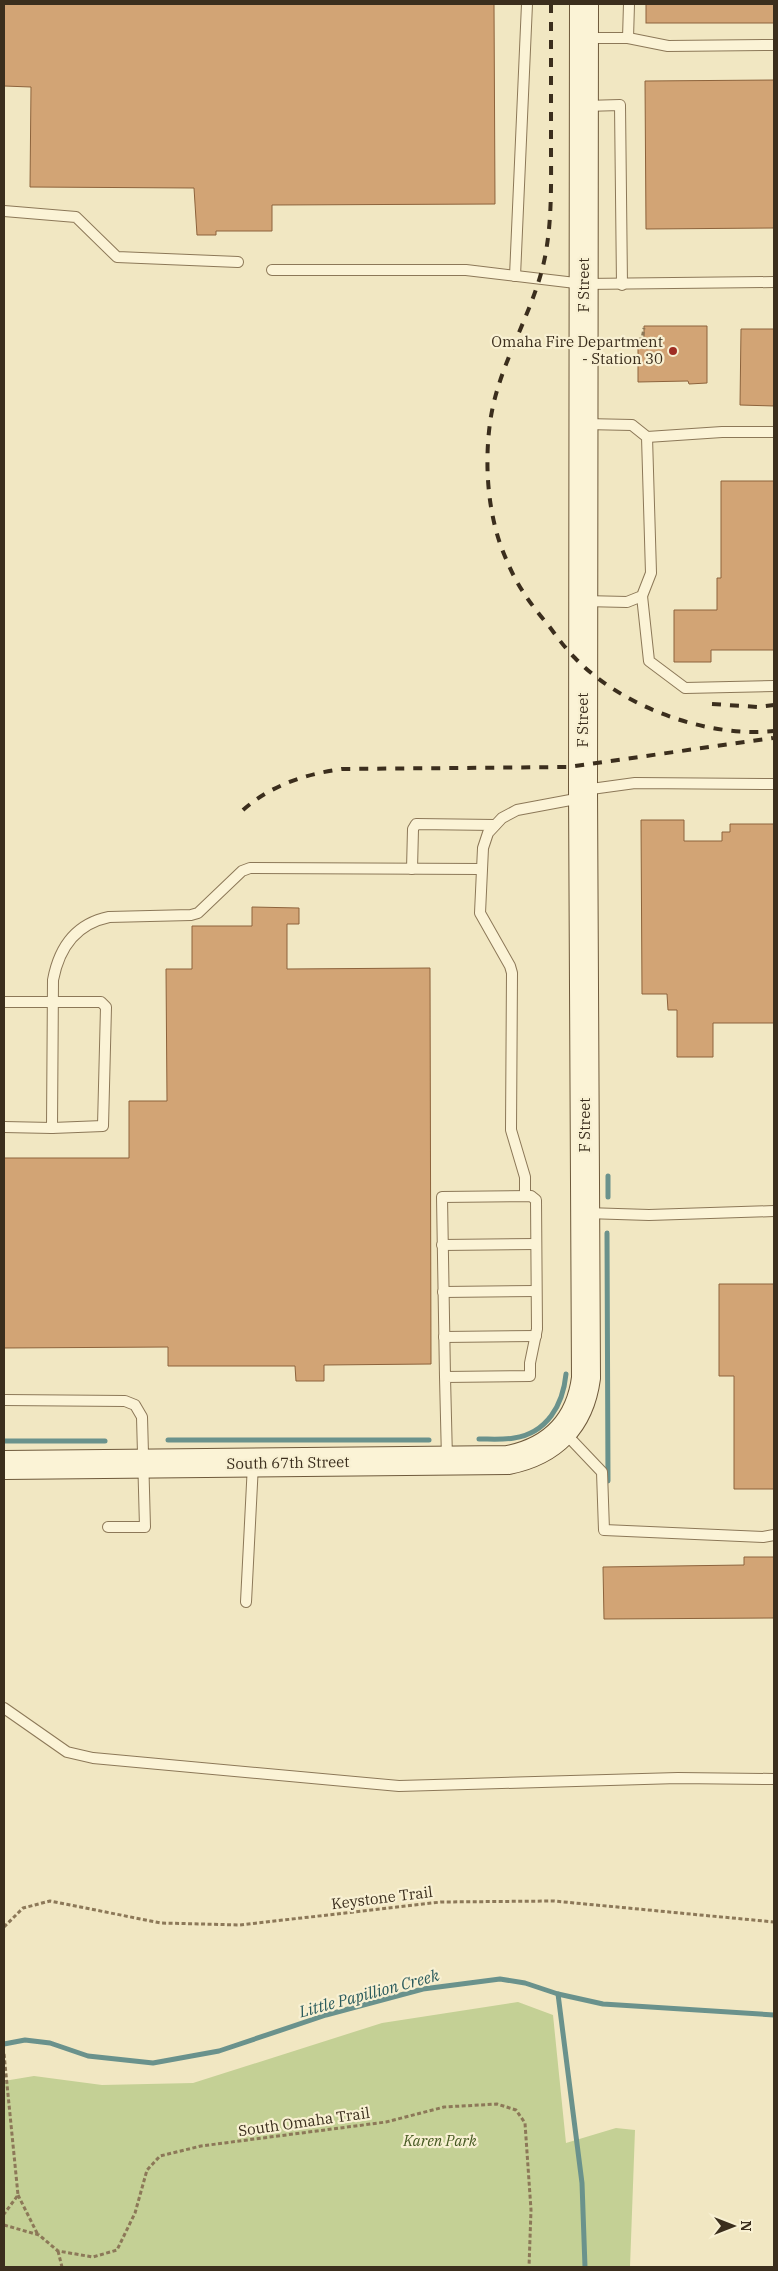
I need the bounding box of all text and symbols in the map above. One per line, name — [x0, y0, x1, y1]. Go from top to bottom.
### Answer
street label: F Street — [574, 257, 593, 313]
place label: Omaha Fire Department - Station 30 — [491, 332, 663, 368]
marker: Omaha Fire Department - Station 30 — [667, 345, 679, 357]
street label: F Street — [573, 692, 592, 748]
street label: F Street — [575, 1097, 594, 1153]
street label: South 67th Street — [226, 1452, 350, 1473]
street label: Keystone Trail — [330, 1882, 434, 1913]
water label: Little Papillion Creek — [296, 1965, 442, 2022]
street label: South Omaha Trail — [237, 2103, 371, 2140]
park label: Karen Park — [402, 2131, 477, 2150]
north arrow — [708, 2201, 758, 2251]
text: N — [737, 2220, 755, 2232]

